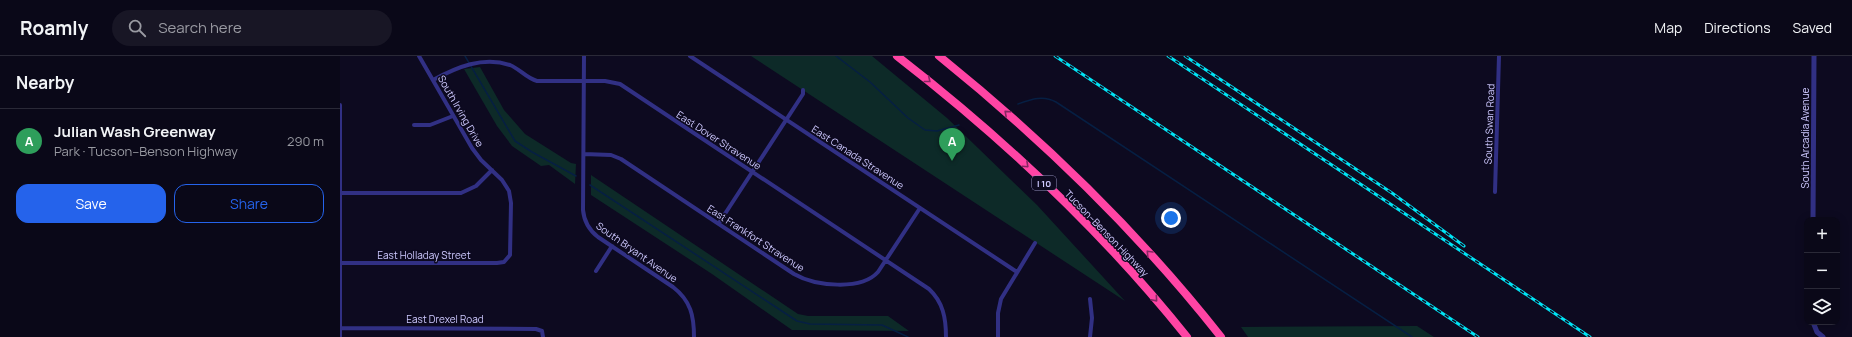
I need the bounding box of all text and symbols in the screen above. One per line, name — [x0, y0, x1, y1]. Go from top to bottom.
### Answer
search box — [112, 10, 392, 46]
text: Roamly — [20, 15, 88, 41]
icon: search — [126, 17, 148, 39]
text: Search here — [158, 17, 242, 38]
text: Map — [1654, 18, 1682, 37]
text: Directions — [1704, 18, 1771, 37]
text: Saved — [1793, 18, 1832, 37]
text: Nearby — [16, 71, 74, 94]
street label: South Irving Drive — [435, 73, 487, 150]
one-way arrow — [923, 76, 930, 83]
street label: South Swan Road — [1481, 83, 1497, 165]
street label: South Arcadia Avenue — [1798, 87, 1812, 188]
street label: East Dover Stravenue — [674, 107, 764, 173]
one-way arrow — [1004, 110, 1011, 117]
text: Julian Wash Greenway — [54, 121, 216, 142]
street label: East Canada Stravenue — [809, 122, 907, 192]
pin: A — [939, 128, 965, 161]
text: A — [25, 132, 33, 150]
text: 290 m — [287, 132, 324, 150]
text: Park · Tucson–Benson Highway — [54, 142, 238, 160]
one-way arrow — [1021, 161, 1029, 168]
road number: I 10 — [1032, 176, 1056, 190]
button: Save — [16, 184, 166, 223]
button: Share — [174, 184, 324, 223]
street label: Tucson–Benson Highway — [1062, 187, 1153, 280]
street label: East Frankfort Stravenue — [705, 201, 808, 275]
your location — [1161, 208, 1181, 228]
map controls — [1804, 217, 1840, 325]
button: + — [1804, 217, 1840, 253]
street label: South Bryant Avenue — [593, 219, 681, 285]
street label: East Holladay Street — [377, 248, 471, 262]
one-way arrow — [1146, 250, 1154, 258]
button: − — [1804, 253, 1840, 289]
button: layers — [1804, 289, 1840, 325]
one-way arrow — [1150, 295, 1157, 302]
street label: East Drexel Road — [406, 312, 484, 326]

